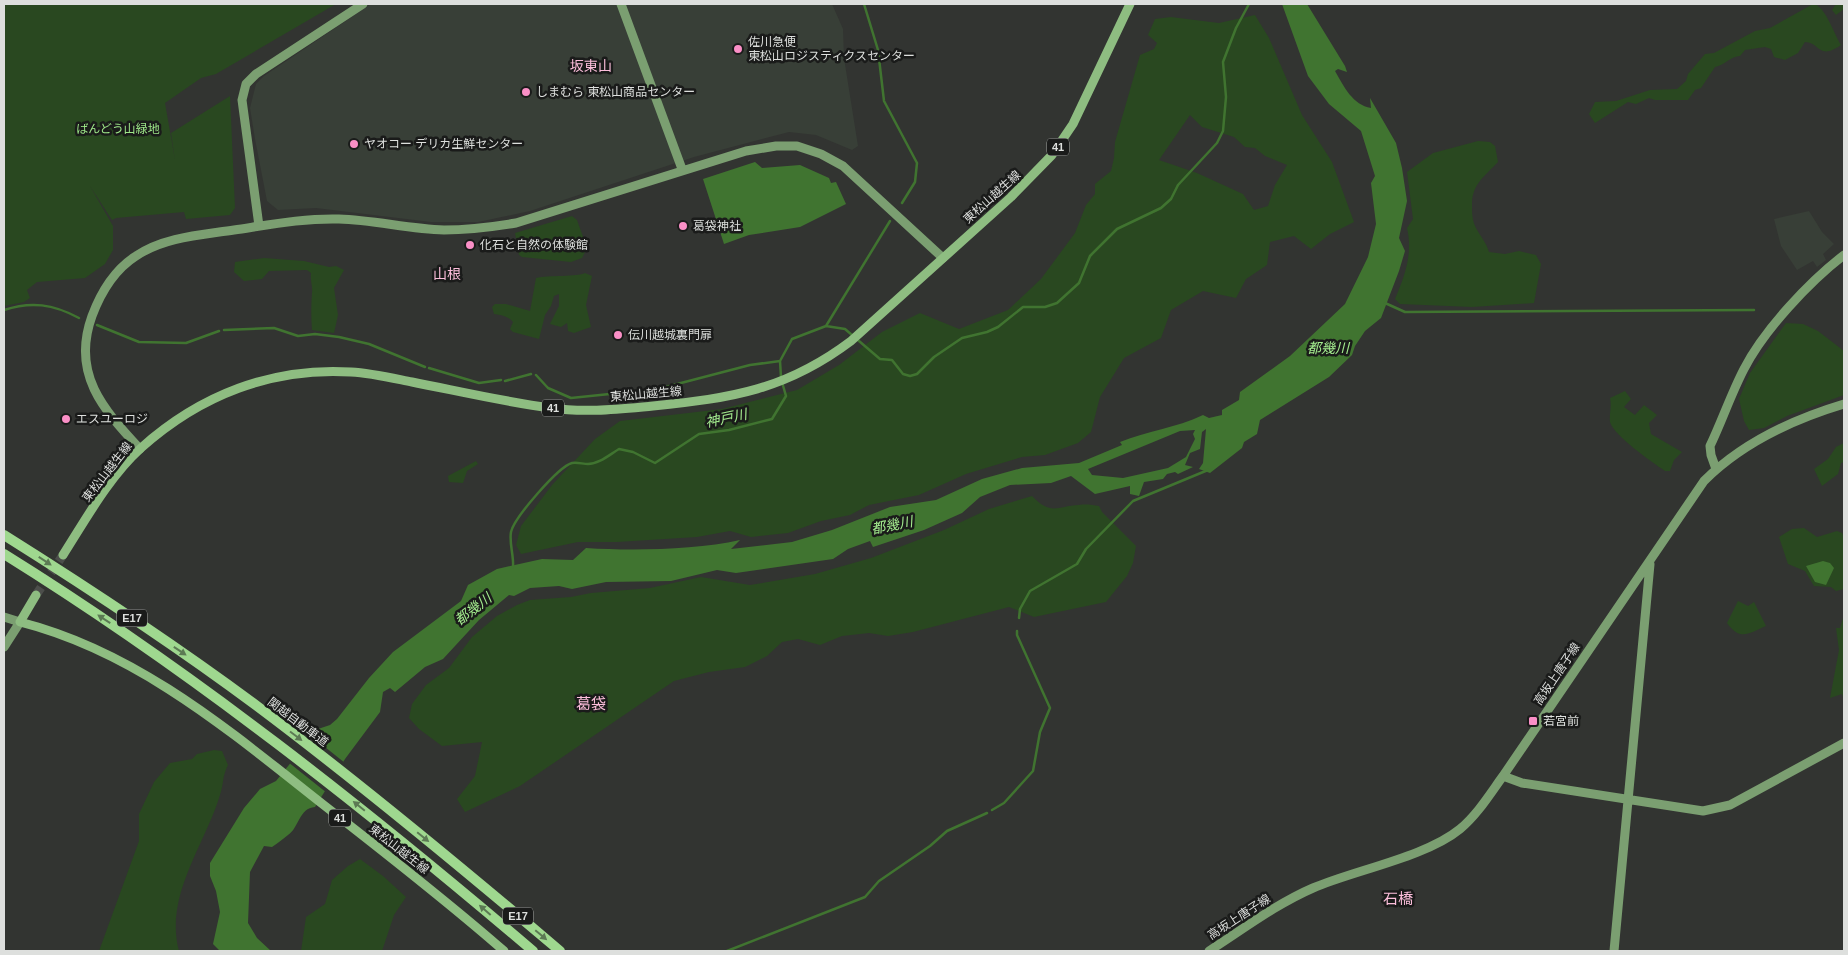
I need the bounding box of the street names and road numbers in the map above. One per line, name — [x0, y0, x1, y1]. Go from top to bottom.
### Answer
road number: 41 — [1047, 138, 1069, 156]
street label: 東松山越生線 — [961, 168, 1023, 226]
street label: 東松山越生線 — [610, 384, 682, 404]
road number: 41 — [542, 399, 564, 416]
street label: 東松山越生線 — [79, 439, 135, 505]
road number: E17 — [117, 610, 147, 626]
street label: 高坂上唐子線 — [1531, 640, 1583, 708]
street label: 関越自動車道 — [265, 695, 331, 749]
road number: 41 — [329, 810, 351, 826]
street label: 東松山越生線 — [366, 821, 432, 877]
street label: 高坂上唐子線 — [1205, 892, 1273, 942]
road number: E17 — [503, 908, 533, 924]

